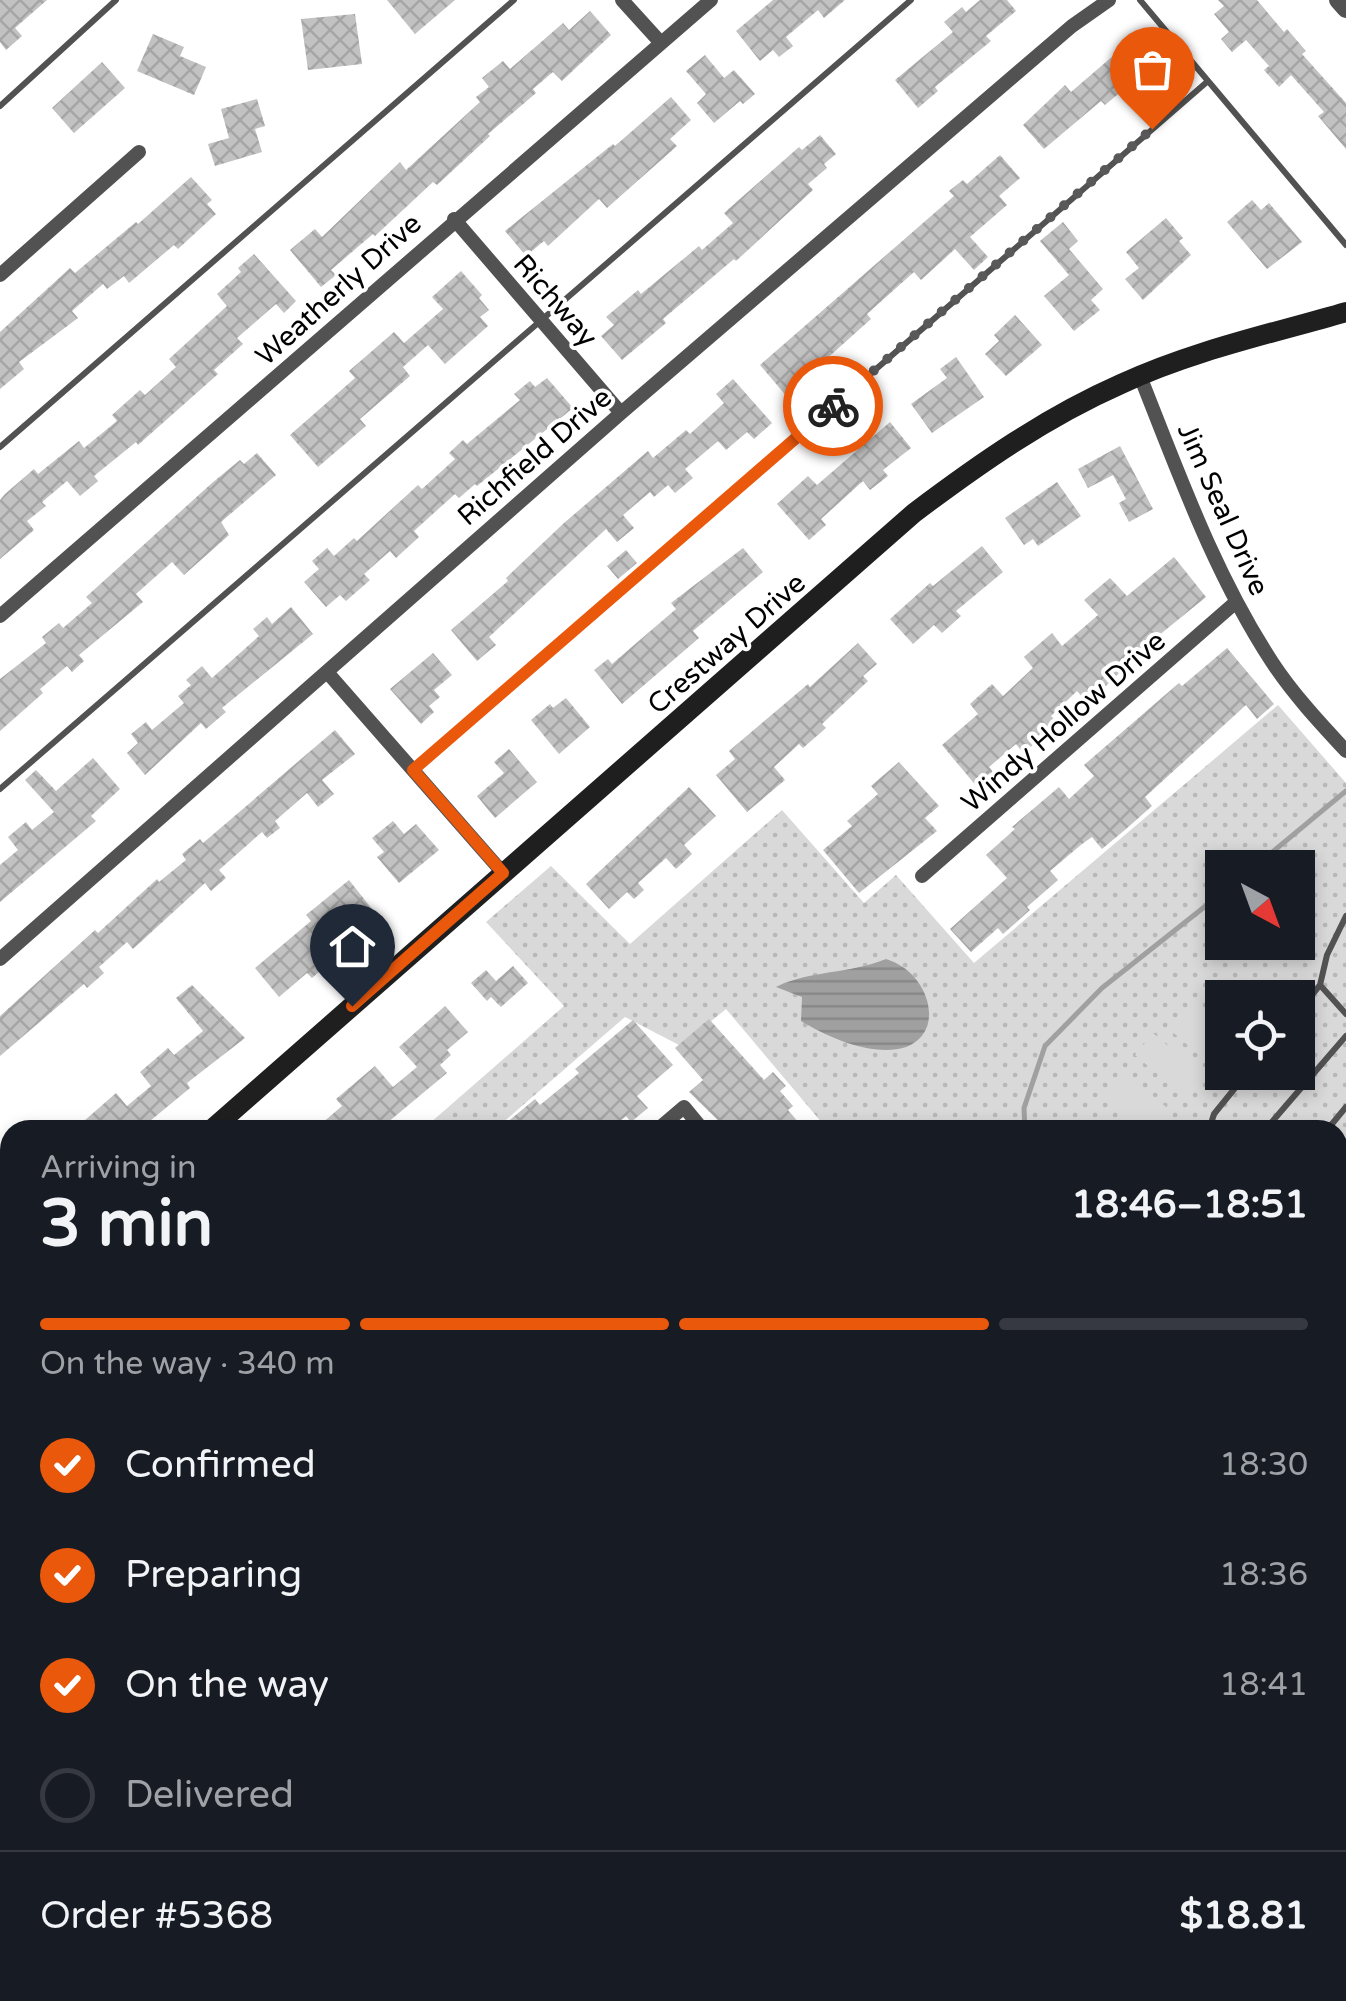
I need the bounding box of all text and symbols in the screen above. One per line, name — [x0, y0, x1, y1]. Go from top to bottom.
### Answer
pin — [1110, 27, 1195, 130]
icon: bag — [1125, 42, 1180, 97]
street label: Weatherly Drive — [249, 207, 428, 373]
street label: Richway — [506, 248, 605, 354]
courier — [783, 356, 883, 456]
icon: bike — [806, 379, 861, 434]
street label: Richfield Drive — [451, 381, 619, 533]
street label: Jim Seal Drive — [1170, 418, 1276, 601]
street label: Crestway Drive — [641, 566, 813, 722]
street label: Windy Hollow Drive — [955, 624, 1173, 820]
north arrow — [1205, 850, 1315, 960]
map controls — [1205, 850, 1315, 1090]
pin — [310, 904, 395, 1007]
icon: home — [325, 919, 380, 974]
button: locate — [1205, 980, 1315, 1090]
text: Arriving in — [40, 1149, 197, 1187]
text: 18:46–18:51 — [1071, 1182, 1308, 1228]
text: 3 min — [40, 1185, 213, 1264]
text: On the way · 340 m — [40, 1345, 335, 1383]
icon: check — [40, 1438, 95, 1493]
text: Confirmed — [125, 1442, 316, 1488]
text: 18:30 — [1219, 1446, 1308, 1484]
icon: check — [40, 1548, 95, 1603]
text: Preparing — [125, 1552, 302, 1598]
text: 18:36 — [1219, 1556, 1308, 1594]
icon: check — [40, 1658, 95, 1713]
text: On the way — [125, 1662, 329, 1708]
text: 18:41 — [1219, 1666, 1308, 1704]
text: Delivered — [125, 1772, 294, 1818]
text: Order #5368 — [40, 1893, 273, 1939]
text: $18.81 — [1179, 1893, 1308, 1939]

